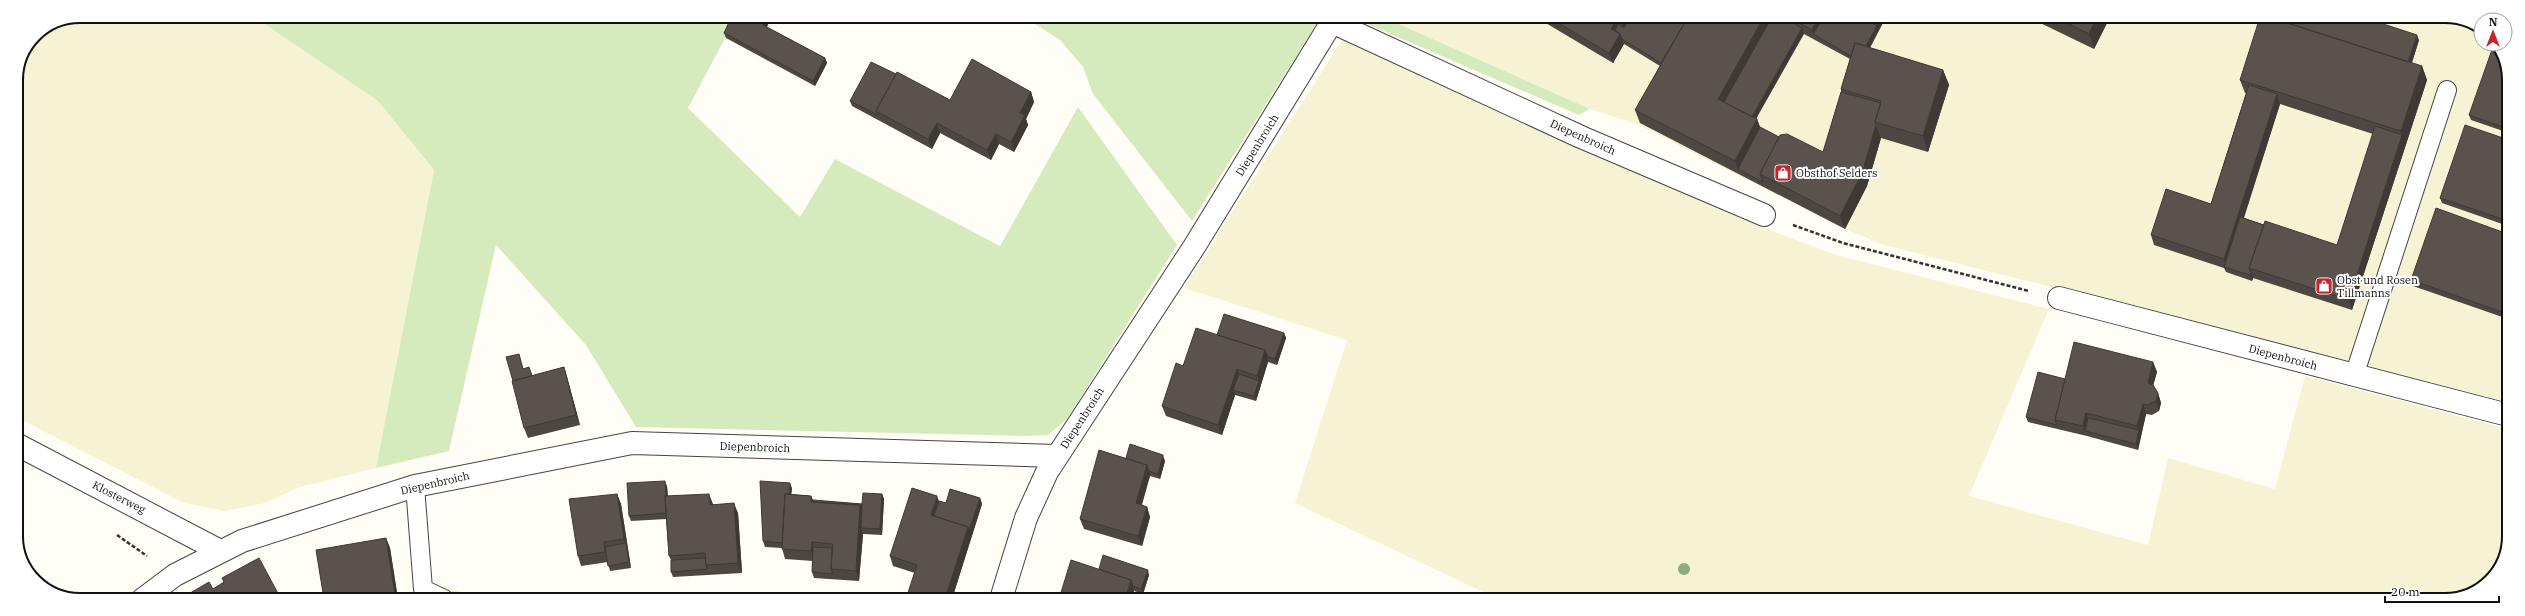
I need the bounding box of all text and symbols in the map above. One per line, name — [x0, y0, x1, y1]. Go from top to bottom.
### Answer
north arrow — [2473, 12, 2513, 52]
text: N — [2489, 15, 2498, 29]
street label: Diepenbroich — [1232, 111, 1282, 179]
street label: Diepenbroich — [1548, 116, 1618, 158]
shop icon: Obsthof Selders — [1773, 163, 1793, 183]
place label: Obsthof Selders — [1796, 166, 1877, 180]
place label: Obst und Rosen Tillmanns — [2337, 273, 2418, 300]
shop icon: Obst und Rosen Tillmanns — [2314, 276, 2334, 296]
street label: Diepenbroich — [2247, 341, 2319, 373]
street label: Diepenbroich — [1057, 384, 1107, 451]
street label: Diepenbroich — [719, 439, 791, 455]
street label: Diepenbroich — [399, 468, 471, 498]
street label: Klosterweg — [90, 478, 148, 516]
scale bar — [2385, 578, 2499, 604]
text: 20 m — [2391, 584, 2420, 599]

